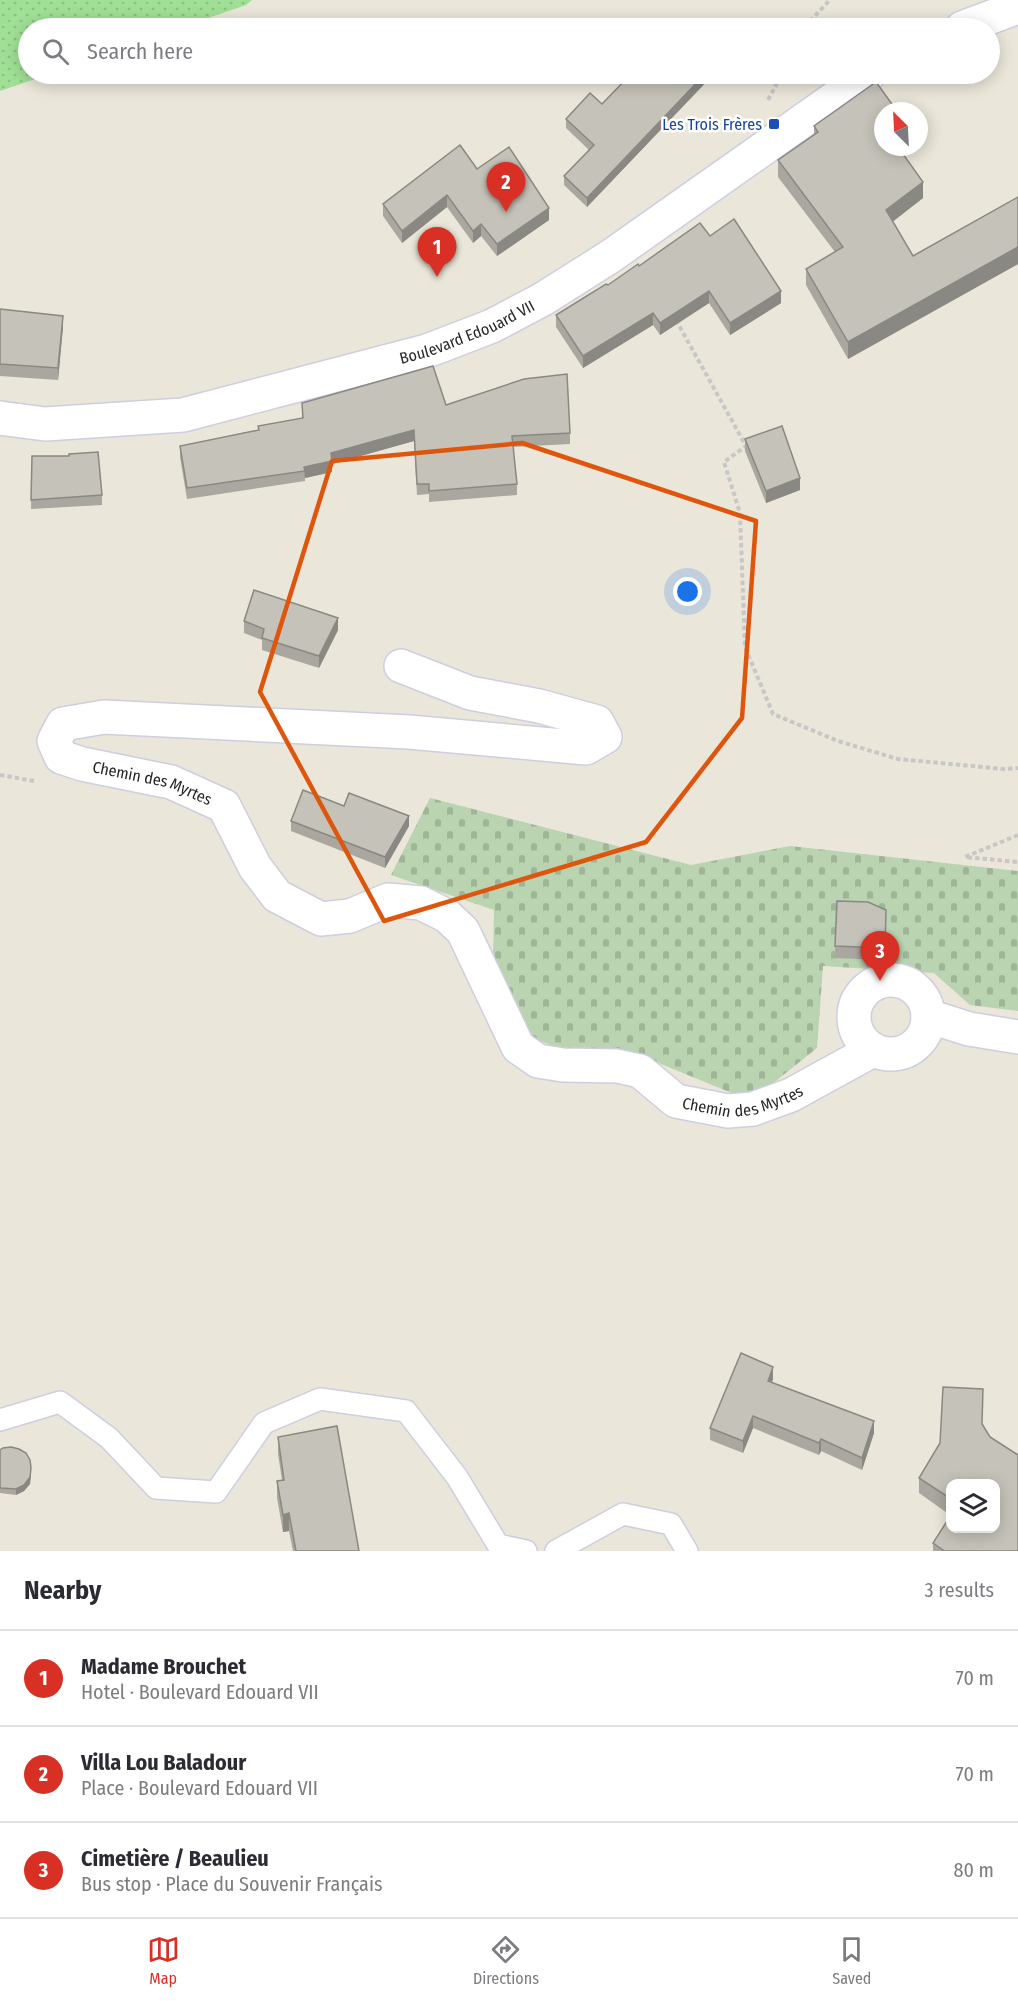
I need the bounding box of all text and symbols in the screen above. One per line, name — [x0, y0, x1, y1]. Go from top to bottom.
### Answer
search box — [18, 18, 1000, 84]
icon: search — [39, 35, 72, 68]
text: Search here — [87, 38, 193, 65]
north arrow — [874, 102, 928, 156]
place label: Les Trois Frères — [662, 115, 762, 134]
marker: Les Trois Frères — [767, 117, 781, 131]
pin: 2 — [486, 162, 526, 212]
pin: 1 — [418, 228, 456, 277]
street label: Boulevard Edouard VII — [397, 296, 538, 367]
your location — [673, 577, 702, 606]
street label: Chemin des Myrtes — [91, 757, 215, 809]
pin: 3 — [860, 932, 900, 981]
street label: Chemin des Myrtes — [681, 1081, 806, 1121]
map controls — [946, 1479, 1000, 1533]
button: layers — [946, 1479, 1000, 1533]
text: Nearby — [24, 1575, 101, 1606]
text: 3 results — [925, 1578, 994, 1602]
text: Madame Brouchet — [81, 1653, 246, 1680]
text: 1 — [39, 1666, 48, 1690]
text: 70 m — [956, 1666, 994, 1690]
text: Hotel · Boulevard Edouard VII — [81, 1680, 319, 1704]
text: Villa Lou Baladour — [81, 1749, 246, 1776]
text: 2 — [39, 1762, 48, 1786]
text: 70 m — [956, 1762, 994, 1786]
text: Place · Boulevard Edouard VII — [81, 1776, 318, 1800]
text: Cimetière / Beaulieu — [81, 1845, 269, 1872]
text: 3 — [39, 1858, 48, 1882]
text: 80 m — [954, 1858, 994, 1882]
text: Bus stop · Place du Souvenir Français — [81, 1872, 382, 1896]
tab: Map — [147, 1933, 180, 1988]
tab: Directions — [473, 1933, 539, 1988]
tab: Saved — [832, 1933, 871, 1988]

